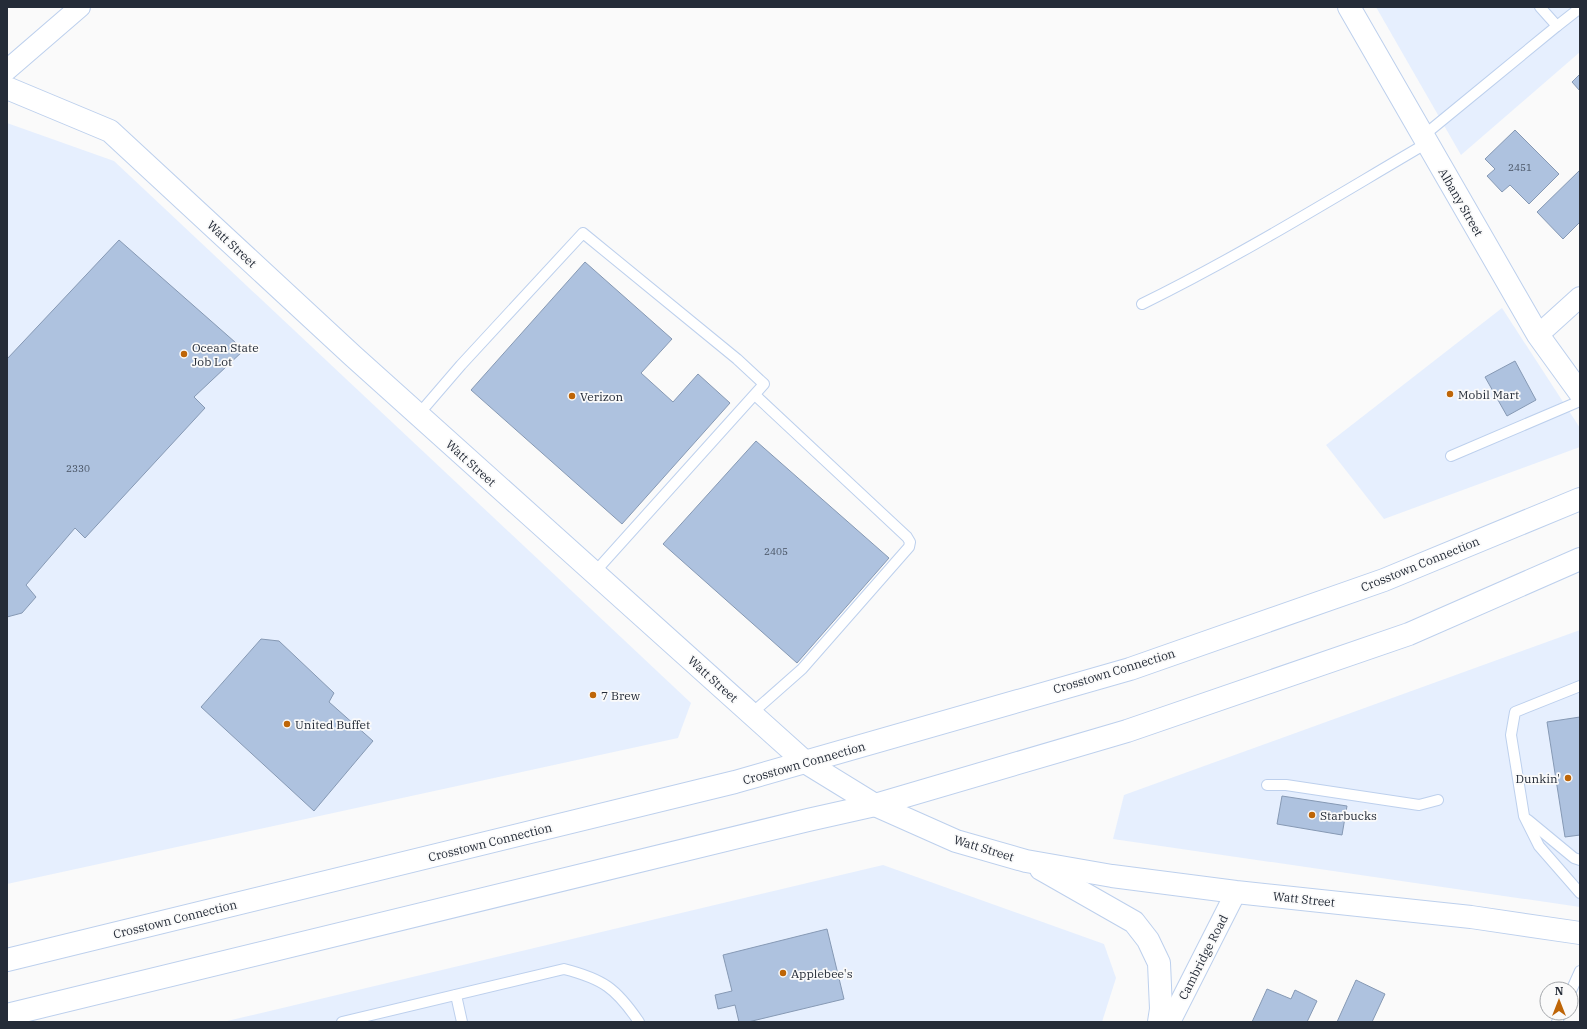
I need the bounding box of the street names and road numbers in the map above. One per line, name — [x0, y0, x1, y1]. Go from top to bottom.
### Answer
street label: Albany Street — [1436, 165, 1486, 239]
street label: Watt Street — [204, 217, 260, 271]
street label: Watt Street — [443, 437, 499, 489]
street label: Crosstown Connection — [1358, 533, 1482, 595]
street label: Crosstown Connection — [1051, 645, 1177, 697]
street label: Watt Street — [685, 653, 741, 705]
street label: Crosstown Connection — [741, 738, 867, 788]
street label: Crosstown Connection — [427, 819, 554, 865]
street label: Watt Street — [952, 832, 1016, 864]
street label: Watt Street — [1272, 888, 1336, 910]
street label: Crosstown Connection — [112, 896, 239, 942]
street label: Cambridge Road — [1175, 912, 1231, 1002]

